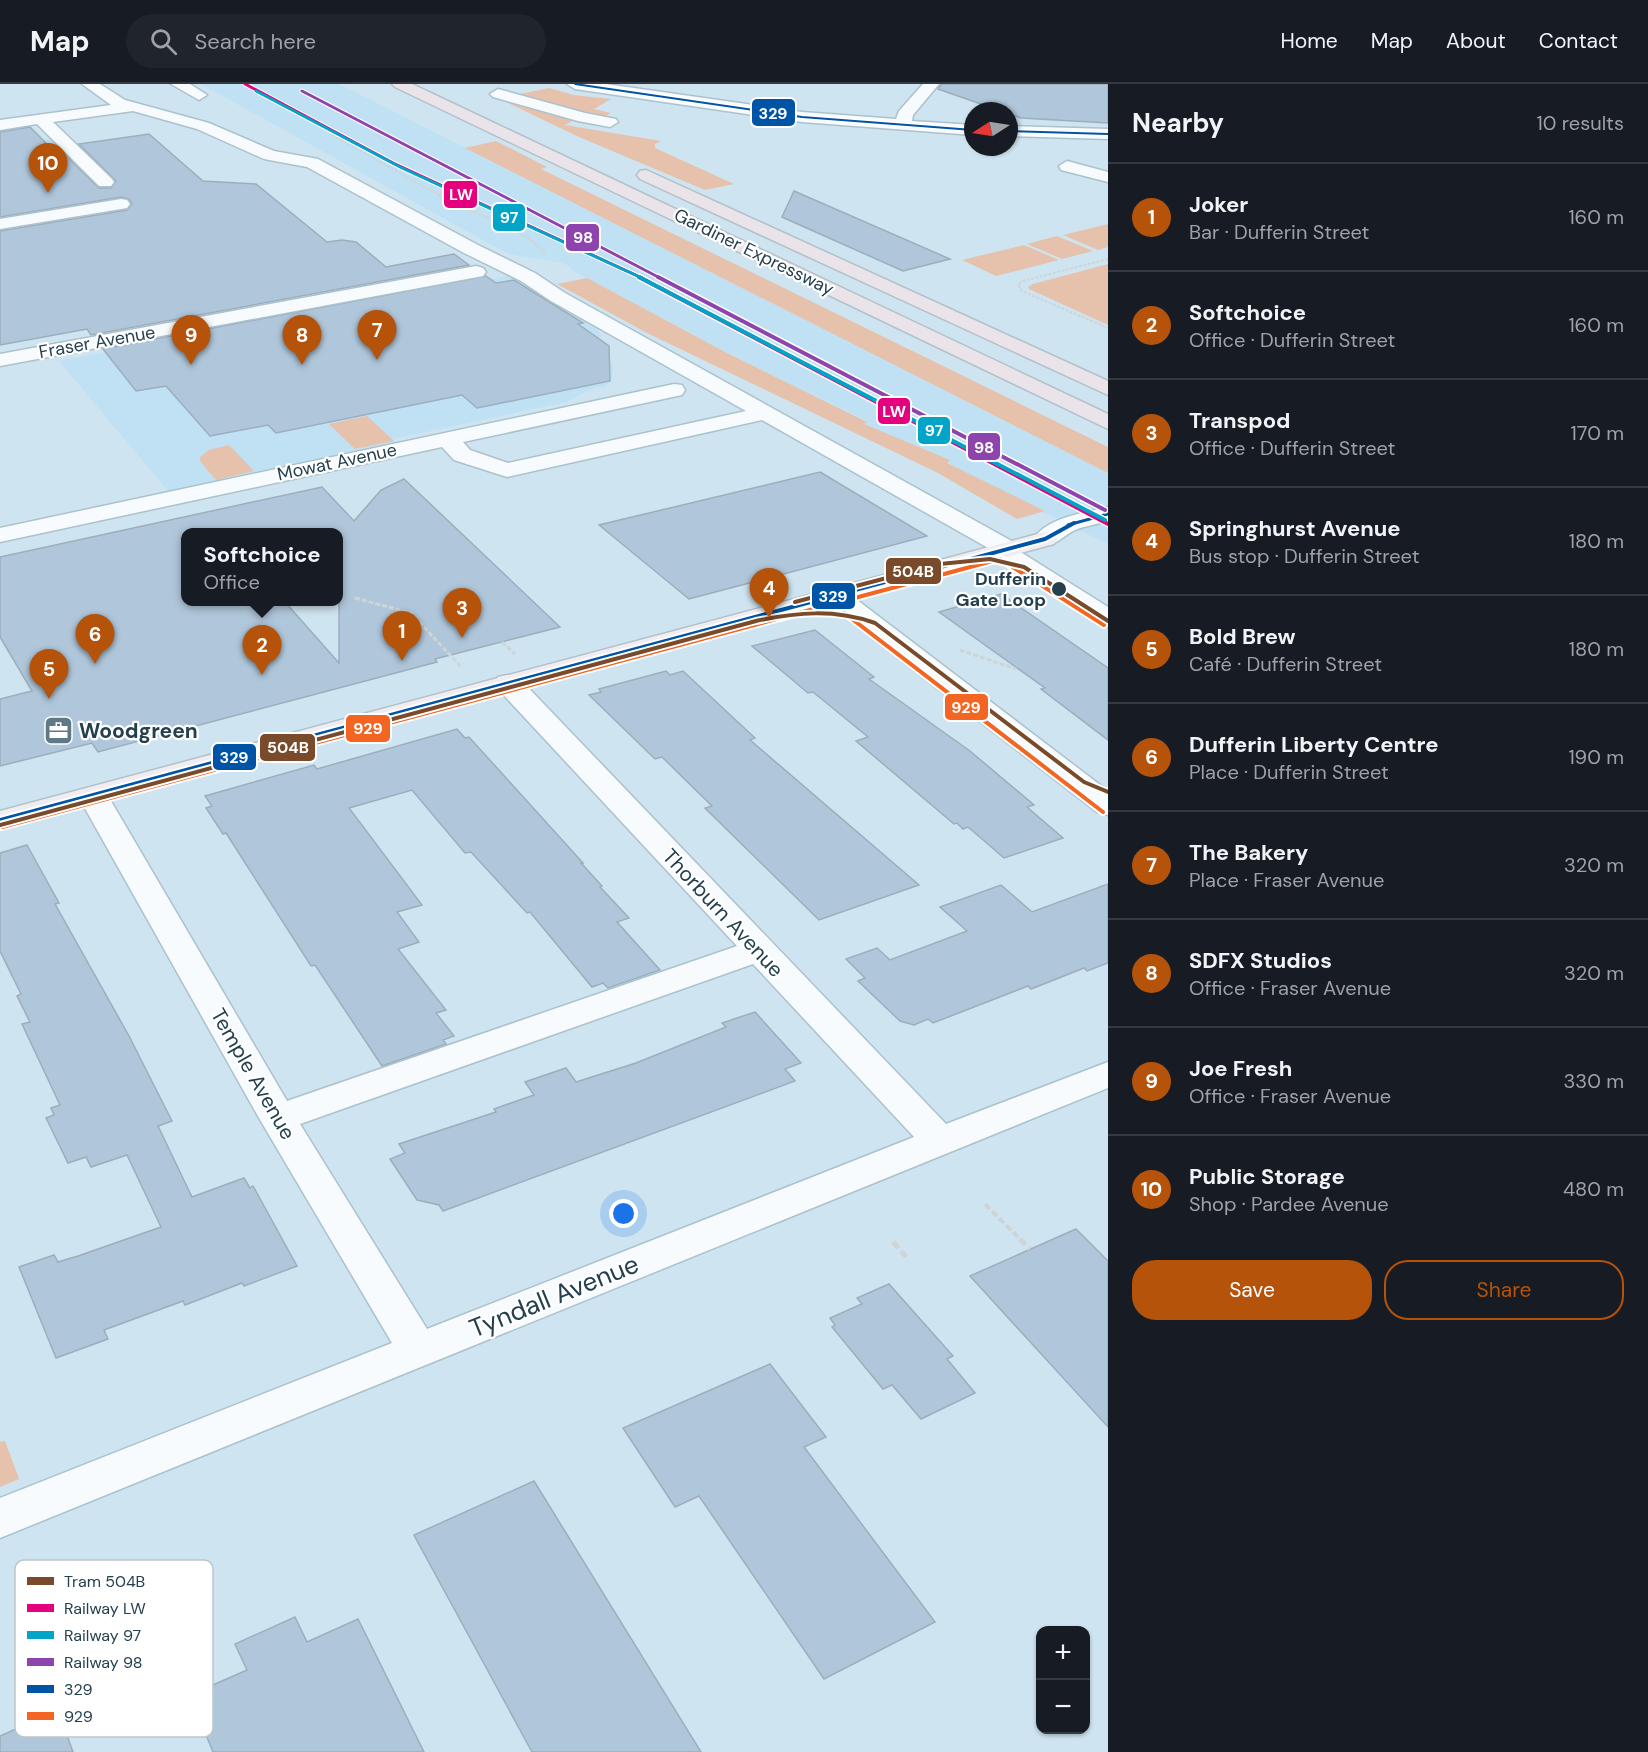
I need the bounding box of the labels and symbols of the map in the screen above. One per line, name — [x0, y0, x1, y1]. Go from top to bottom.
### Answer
line badge: 329 — [751, 98, 796, 127]
north arrow — [964, 102, 1018, 156]
text: 329 — [759, 103, 787, 124]
pin: 10 — [28, 144, 68, 193]
line badge: LW — [443, 180, 478, 209]
text: LW — [449, 184, 473, 205]
line badge: 97 — [492, 203, 526, 232]
street label: Gardiner Expressway — [670, 203, 838, 301]
text: 97 — [500, 207, 519, 228]
line badge: 98 — [565, 223, 600, 252]
text: 98 — [573, 227, 593, 248]
pin: 7 — [358, 310, 397, 360]
pin: 9 — [172, 316, 210, 365]
pin: 8 — [282, 316, 322, 365]
street label: Fraser Avenue — [37, 320, 157, 364]
line badge: LW — [877, 397, 911, 425]
text: LW — [882, 401, 906, 422]
line badge: 97 — [917, 416, 951, 445]
text: 97 — [925, 420, 944, 441]
line badge: 98 — [967, 432, 1001, 461]
text: 98 — [974, 437, 994, 458]
street label: Mowat Avenue — [275, 438, 399, 486]
line badge: 504B — [885, 557, 942, 585]
text: 504B — [892, 561, 934, 582]
place label: Dufferin Gate Loop — [956, 567, 1046, 612]
pin: 4 — [750, 568, 788, 618]
marker: Dufferin Gate Loop — [1050, 580, 1068, 598]
line badge: 329 — [811, 582, 856, 610]
text: 329 — [819, 586, 847, 607]
pin: 3 — [442, 588, 482, 638]
pin: 1 — [382, 612, 422, 661]
pin: 6 — [76, 614, 115, 664]
pin: 2 — [242, 626, 282, 675]
pin: 5 — [29, 650, 68, 699]
line badge: 929 — [944, 693, 989, 721]
text: 929 — [951, 697, 981, 718]
line badge: 929 — [345, 714, 391, 743]
office icon: Woodgreen — [42, 715, 74, 747]
place label: Woodgreen — [79, 717, 198, 745]
text: 929 — [353, 718, 383, 739]
line badge: 504B — [259, 733, 316, 762]
text: 504B — [267, 737, 309, 758]
line badge: 329 — [212, 743, 257, 771]
text: 329 — [220, 747, 248, 768]
street label: Thorburn Avenue — [656, 843, 790, 983]
street label: Temple Avenue — [204, 1003, 302, 1145]
your location — [609, 1199, 638, 1228]
street label: Tyndall Avenue — [464, 1247, 644, 1345]
legend — [15, 1560, 213, 1737]
text: Tram 504B — [64, 1571, 145, 1592]
text: Railway LW — [64, 1598, 146, 1619]
text: Railway 97 — [64, 1625, 141, 1646]
text: Railway 98 — [64, 1652, 142, 1673]
text: 329 — [64, 1679, 93, 1700]
text: 929 — [64, 1706, 93, 1727]

